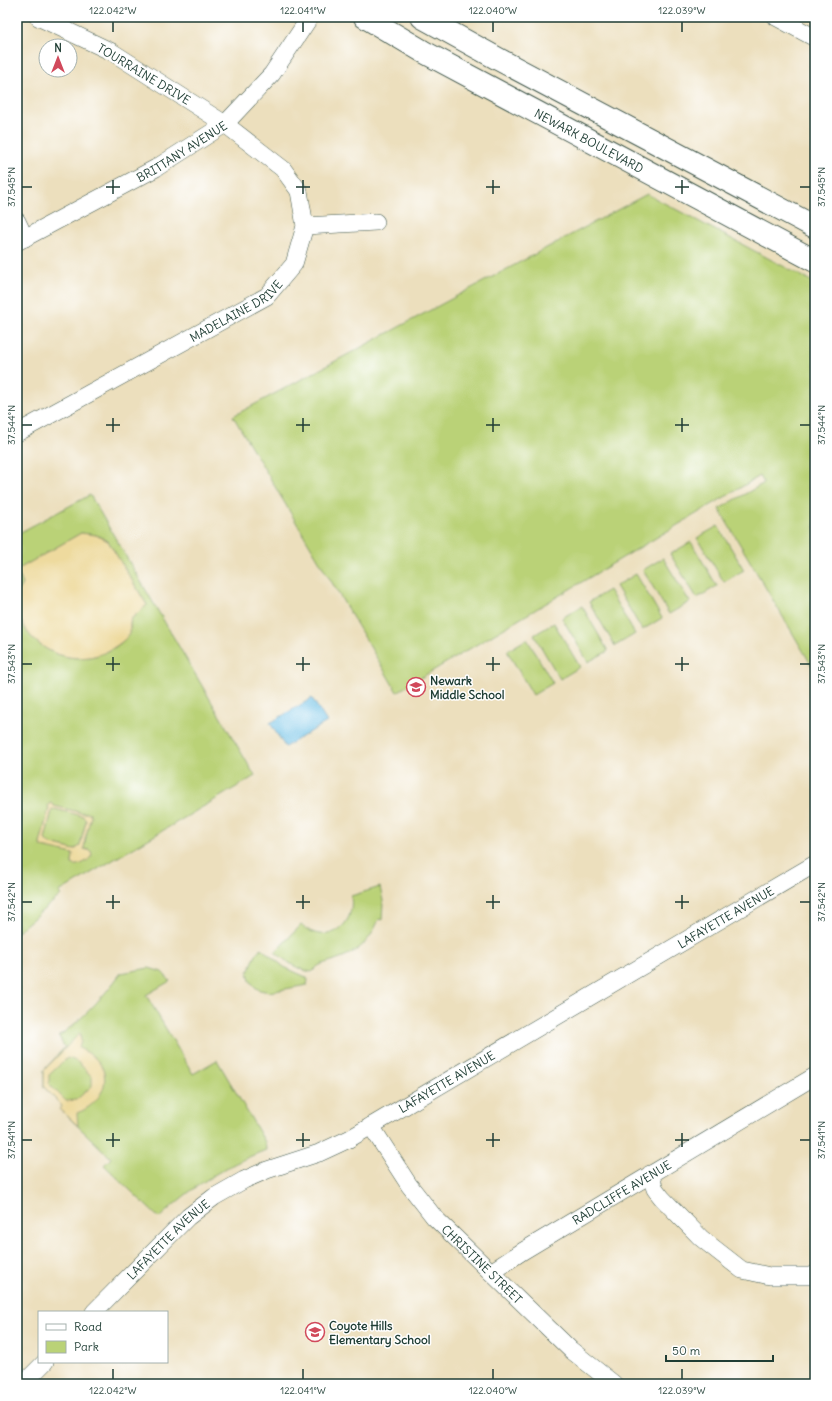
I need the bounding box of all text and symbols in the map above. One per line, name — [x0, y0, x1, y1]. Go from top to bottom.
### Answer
text: 122.042°W — [89, 4, 137, 17]
text: 122.041°W — [280, 4, 326, 17]
text: 122.040°W — [469, 4, 517, 17]
text: 122.039°W — [658, 4, 706, 17]
north arrow — [38, 38, 78, 78]
street label: TOURRAINE DRIVE — [95, 40, 193, 108]
text: N — [54, 41, 62, 55]
street label: NEWARK BOULEVARD — [532, 105, 646, 176]
street label: BRITTANY AVENUE — [134, 117, 230, 185]
text: 37.545°N — [5, 167, 18, 207]
text: 37.545°N — [815, 167, 828, 207]
street label: MADELAINE DRIVE — [187, 276, 285, 345]
text: 37.544°N — [5, 405, 18, 445]
text: 37.544°N — [815, 405, 828, 445]
text: 37.543°N — [5, 644, 18, 684]
text: 37.543°N — [815, 644, 828, 684]
place label: Newark Middle School — [430, 673, 505, 702]
school or university icon: Newark Middle School — [405, 676, 427, 698]
text: 37.542°N — [5, 882, 18, 922]
text: 37.542°N — [815, 882, 828, 922]
street label: LAFAYETTE AVENUE — [675, 883, 776, 951]
street label: LAFAYETTE AVENUE — [396, 1047, 497, 1116]
text: 37.541°N — [5, 1121, 18, 1159]
text: 37.541°N — [815, 1121, 828, 1159]
street label: RADCLIFFE AVENUE — [569, 1157, 674, 1227]
street label: LAFAYETTE AVENUE — [123, 1196, 212, 1282]
street label: CHRISTINE STREET — [439, 1221, 526, 1306]
legend — [38, 1311, 168, 1363]
place label: Coyote Hills Elementary School — [329, 1318, 431, 1348]
text: Road — [74, 1319, 102, 1334]
school or university icon: Coyote Hills Elementary School — [304, 1321, 326, 1343]
scale bar — [666, 1337, 773, 1363]
text: Park — [74, 1339, 99, 1354]
text: 50 m — [672, 1343, 701, 1358]
text: 122.042°W — [89, 1384, 137, 1397]
text: 122.041°W — [280, 1384, 326, 1397]
text: 122.040°W — [469, 1384, 517, 1397]
text: 122.039°W — [658, 1384, 706, 1397]

